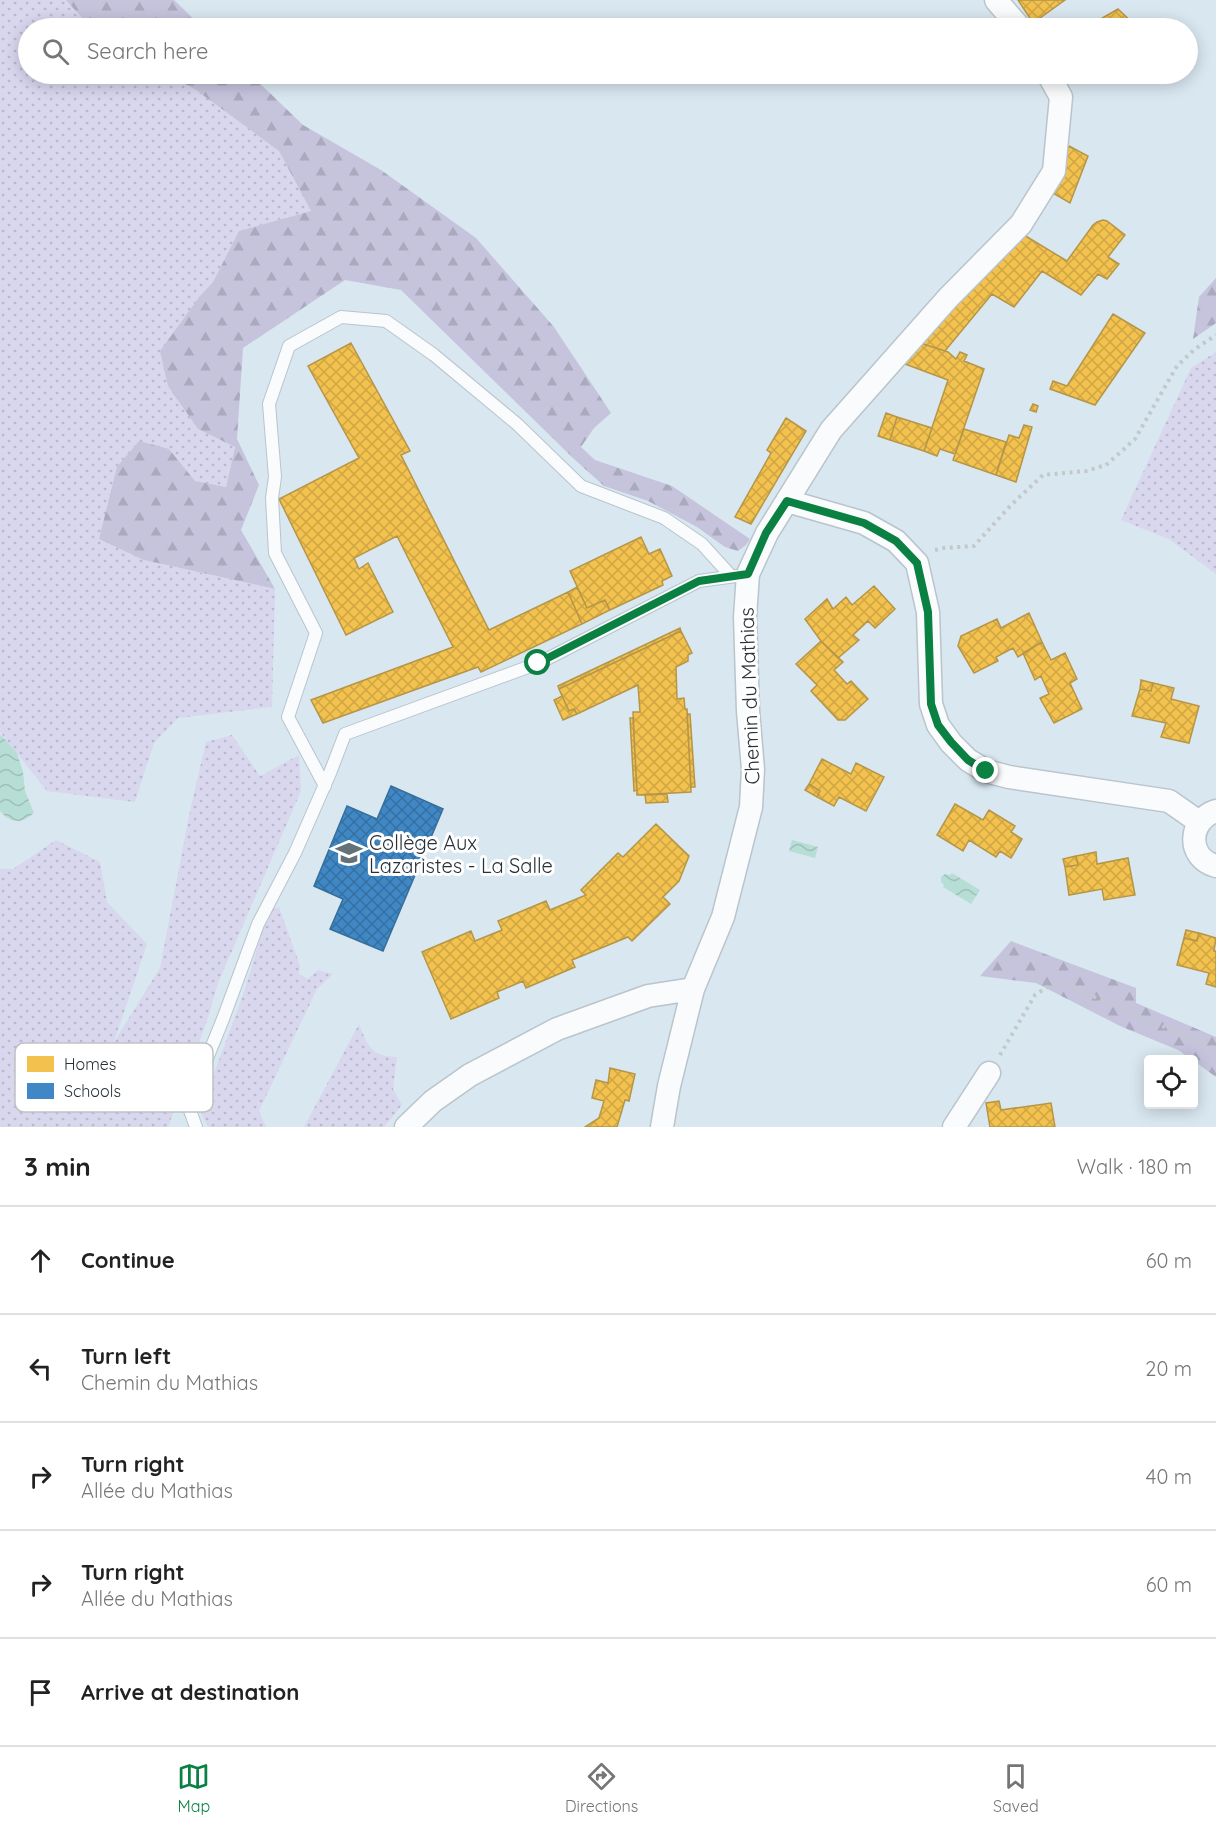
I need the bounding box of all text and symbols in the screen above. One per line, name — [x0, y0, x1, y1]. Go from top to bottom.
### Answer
search box — [18, 18, 1198, 84]
icon: search — [39, 35, 72, 68]
text: Search here — [87, 37, 208, 65]
street label: Chemin du Mathias — [733, 607, 765, 785]
route start — [524, 649, 550, 675]
route end — [972, 757, 998, 783]
place label: Collège Aux Lazaristes - La Salle — [369, 830, 553, 878]
school or university icon: Collège Aux Lazaristes - La Salle — [334, 838, 364, 868]
legend — [15, 1043, 213, 1112]
text: Homes — [64, 1054, 116, 1074]
map controls — [1144, 1055, 1198, 1109]
button: locate — [1144, 1055, 1198, 1109]
text: Schools — [64, 1081, 121, 1101]
text: 3 min — [24, 1150, 91, 1183]
text: Walk · 180 m — [1077, 1154, 1192, 1179]
icon: ahead — [24, 1244, 57, 1277]
text: Continue — [81, 1246, 175, 1274]
text: 60 m — [1146, 1248, 1192, 1273]
text: Turn left — [81, 1342, 171, 1370]
icon: left — [24, 1352, 57, 1385]
text: 20 m — [1145, 1356, 1192, 1381]
text: Chemin du Mathias — [81, 1370, 258, 1395]
text: Turn right — [81, 1450, 185, 1478]
icon: right — [24, 1460, 57, 1493]
text: 40 m — [1146, 1464, 1192, 1489]
text: Allée du Mathias — [81, 1478, 233, 1503]
text: Turn right — [81, 1558, 185, 1586]
icon: right — [24, 1568, 57, 1601]
text: 60 m — [1146, 1572, 1192, 1597]
text: Allée du Mathias — [81, 1586, 233, 1611]
icon: arrive — [24, 1676, 57, 1709]
text: Arrive at destination — [81, 1678, 299, 1706]
tab: Map — [177, 1760, 210, 1816]
tab: Directions — [565, 1760, 638, 1816]
tab: Saved — [993, 1760, 1039, 1816]

